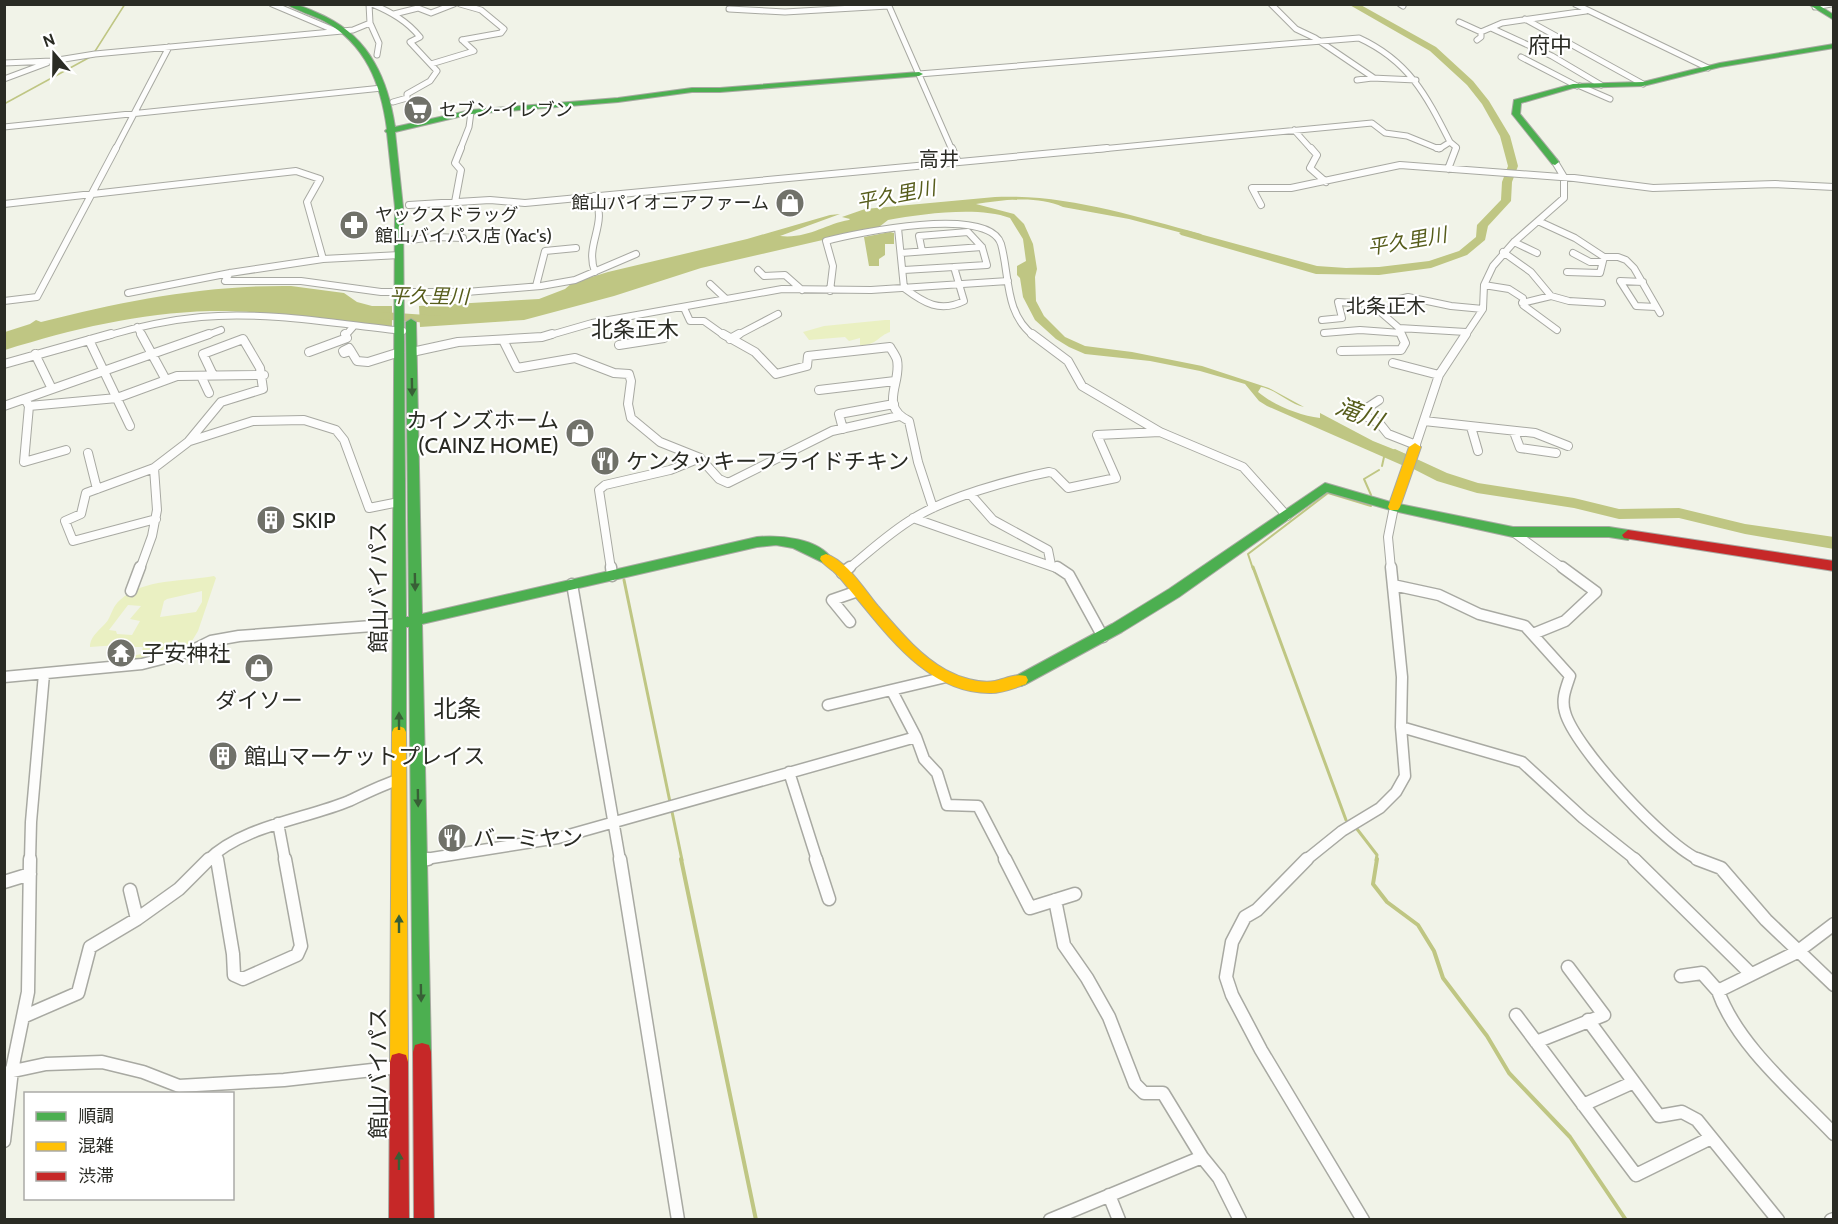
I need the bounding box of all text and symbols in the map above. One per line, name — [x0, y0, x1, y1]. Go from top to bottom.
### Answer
north arrow — [24, 24, 84, 84]
text: N — [40, 30, 58, 51]
district label: 府中 — [1528, 32, 1572, 59]
supermarket icon: セブン-イレブン — [402, 94, 434, 126]
place label: セブン-イレブン — [439, 99, 573, 121]
district label: 高井 — [919, 147, 959, 171]
water label: 平久里川 — [854, 175, 940, 214]
shop icon: 館山パイオニアファーム — [774, 187, 806, 219]
place label: 館山パイオニアファーム — [572, 192, 769, 214]
place label: ヤックスドラッグ 館山バイパス店 (Yac's) — [375, 204, 552, 247]
pharmacy icon: ヤックスドラッグ 館山バイパス店 (Yac's) — [338, 209, 370, 241]
water label: 平久里川 — [1366, 222, 1450, 260]
water label: 平久里川 — [389, 283, 471, 309]
district label: 北条正木 — [1346, 294, 1426, 318]
district label: 北条正木 — [591, 316, 679, 343]
one-way arrow — [407, 378, 417, 397]
water label: 滝川 — [1332, 391, 1390, 437]
place label: カインズホーム (CAINZ HOME) — [406, 407, 559, 459]
shop icon: カインズホーム (CAINZ HOME) — [564, 417, 596, 449]
restaurant icon: ケンタッキーフライドチキン — [589, 445, 621, 477]
place label: ケンタッキーフライドチキン — [626, 448, 909, 475]
building icon: SKIP — [255, 504, 287, 536]
place label: SKIP — [292, 507, 336, 534]
street label: 館山バイパス — [365, 521, 392, 653]
one-way arrow — [411, 573, 420, 592]
temple icon: 子安神社 — [105, 637, 137, 669]
place label: 子安神社 — [142, 640, 230, 667]
shop icon: ダイソー — [243, 652, 275, 684]
place label: ダイソー — [215, 687, 303, 714]
district label: 北条 — [433, 694, 481, 723]
one-way arrow — [394, 711, 404, 730]
building icon: 館山マーケットプレイス — [207, 740, 239, 772]
place label: 館山マーケットプレイス — [244, 743, 485, 770]
one-way arrow — [413, 789, 423, 808]
restaurant icon: バーミヤン — [436, 822, 468, 854]
place label: バーミヤン — [473, 825, 583, 852]
one-way arrow — [394, 915, 404, 934]
one-way arrow — [416, 984, 426, 1003]
street label: 館山バイパス — [365, 1007, 392, 1139]
legend — [24, 1092, 234, 1200]
text: 順調 — [78, 1105, 114, 1127]
text: 混雑 — [78, 1135, 114, 1157]
one-way arrow — [394, 1152, 404, 1171]
text: 渋滞 — [78, 1165, 114, 1187]

